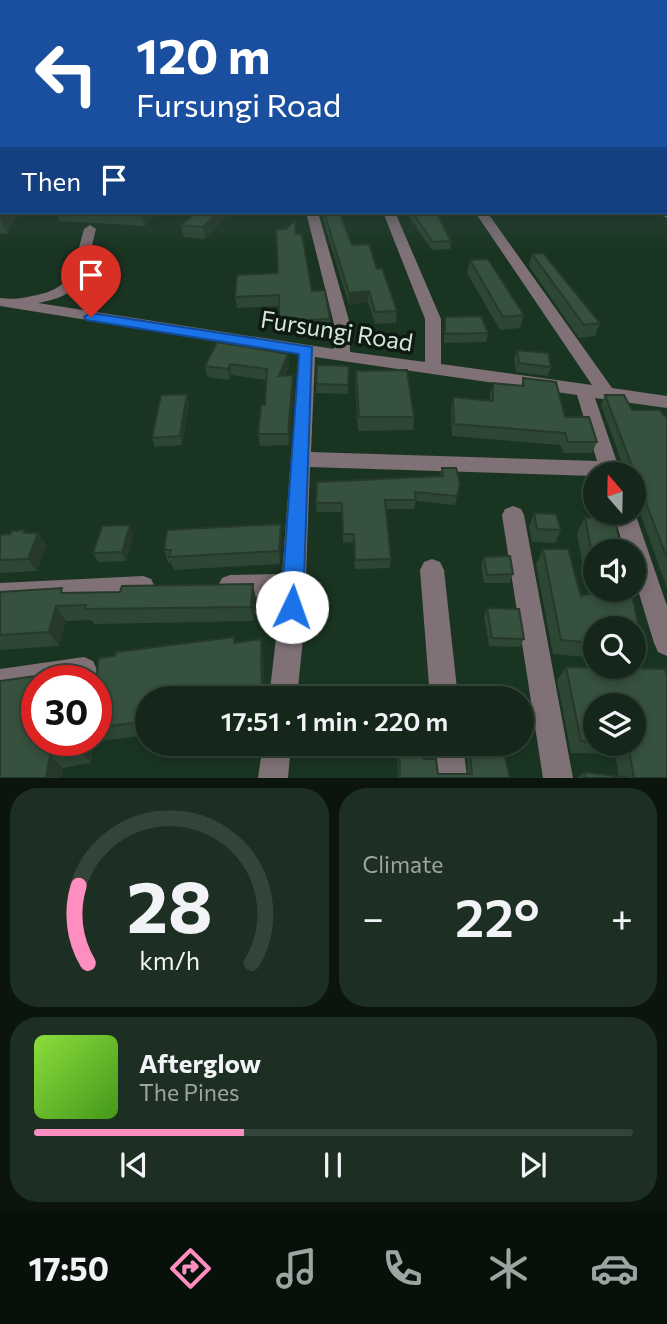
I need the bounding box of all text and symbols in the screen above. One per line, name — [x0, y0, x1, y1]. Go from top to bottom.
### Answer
text: 120 m — [136, 24, 270, 84]
icon: left — [21, 28, 112, 119]
text: Fursungi Road — [136, 84, 341, 124]
icon: arrive — [95, 161, 133, 199]
text: Then — [21, 165, 81, 196]
pin — [61, 245, 121, 317]
icon: arrive — [72, 256, 110, 294]
street label: Fursungi Road — [259, 304, 415, 356]
north arrow — [583, 462, 646, 525]
map controls — [583, 462, 646, 756]
button: sound — [583, 539, 646, 602]
position arrow — [255, 570, 329, 644]
button: search — [583, 616, 646, 679]
speed limit sign: 30 — [21, 665, 112, 756]
button: layers — [583, 693, 646, 756]
text: 17:51 · 1 min · 220 m — [221, 705, 448, 736]
text: Climate — [363, 850, 444, 878]
text: 28 — [126, 860, 212, 949]
text: 22° — [455, 884, 540, 948]
text: − — [363, 893, 384, 940]
text: + — [611, 893, 633, 940]
text: km/h — [139, 945, 200, 975]
text: Afterglow — [139, 1047, 261, 1078]
text: The Pines — [139, 1078, 240, 1106]
icon: previous — [115, 1146, 153, 1184]
icon: pause — [314, 1146, 352, 1184]
icon: next — [514, 1146, 552, 1184]
icon: directions — [166, 1244, 215, 1293]
icon: music — [272, 1244, 321, 1293]
icon: phone — [378, 1244, 427, 1293]
icon: climate — [484, 1244, 533, 1293]
icon: car — [590, 1244, 639, 1293]
text: 17:50 — [28, 1248, 109, 1288]

